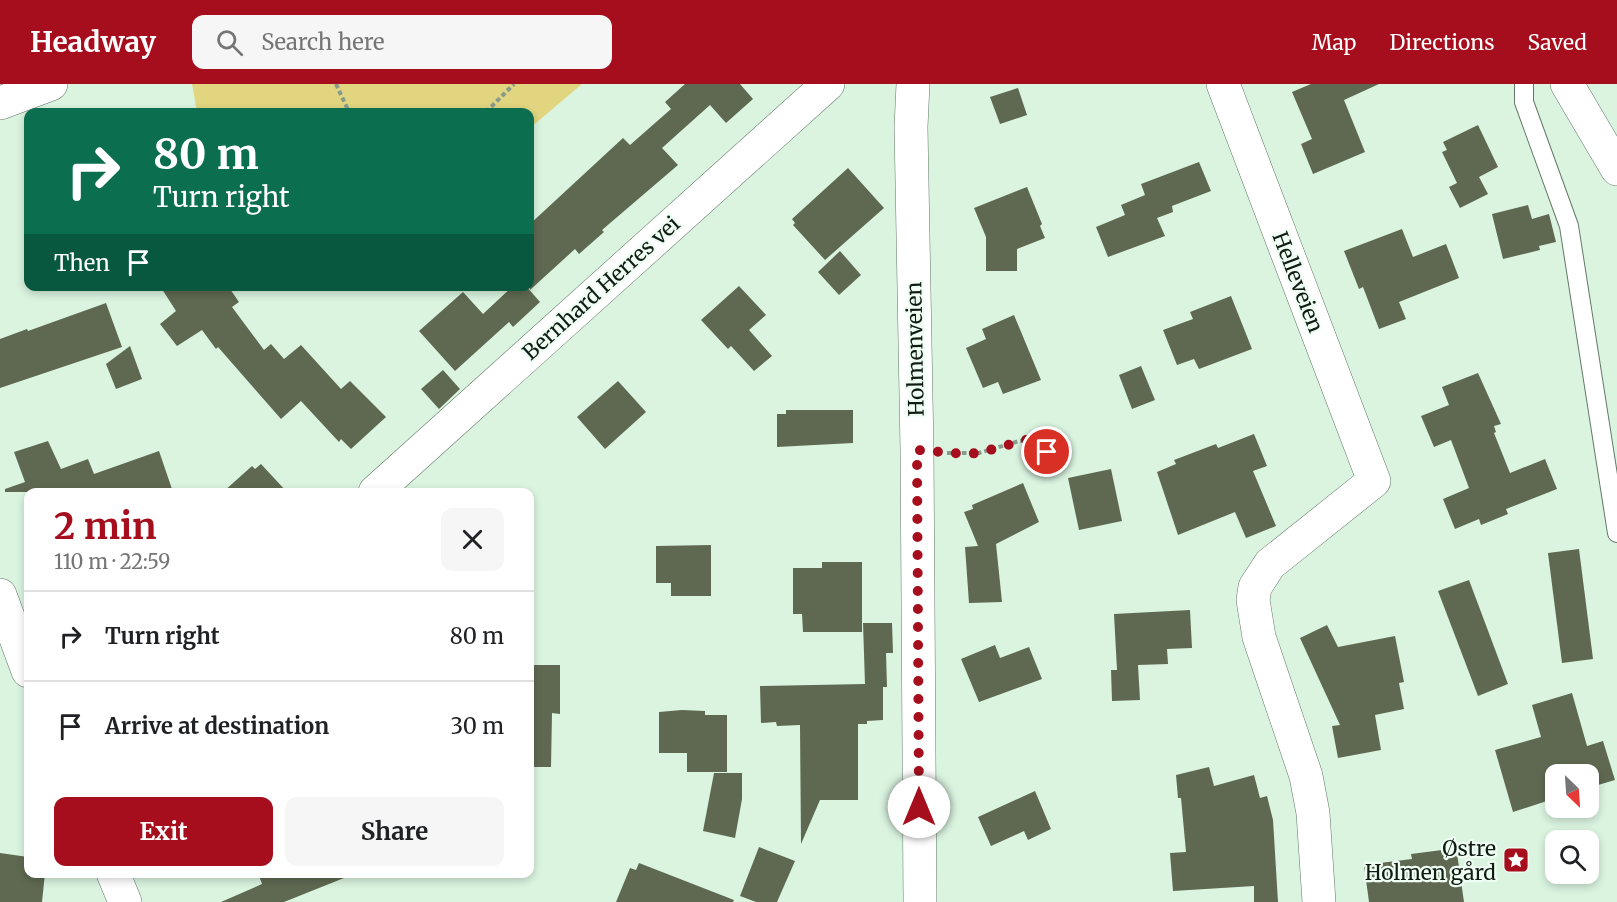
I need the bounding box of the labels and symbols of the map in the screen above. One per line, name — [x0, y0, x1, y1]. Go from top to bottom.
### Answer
street label: Bernhard Herres vei — [517, 210, 685, 366]
street label: Helleveien — [1266, 228, 1330, 336]
street label: Holmenveien — [900, 281, 930, 417]
pin — [1021, 426, 1072, 477]
north arrow — [1545, 764, 1599, 818]
position arrow — [887, 775, 951, 839]
place label: Østre Holmen gård — [1365, 835, 1496, 886]
place icon: Østre Holmen gård — [1501, 845, 1531, 875]

